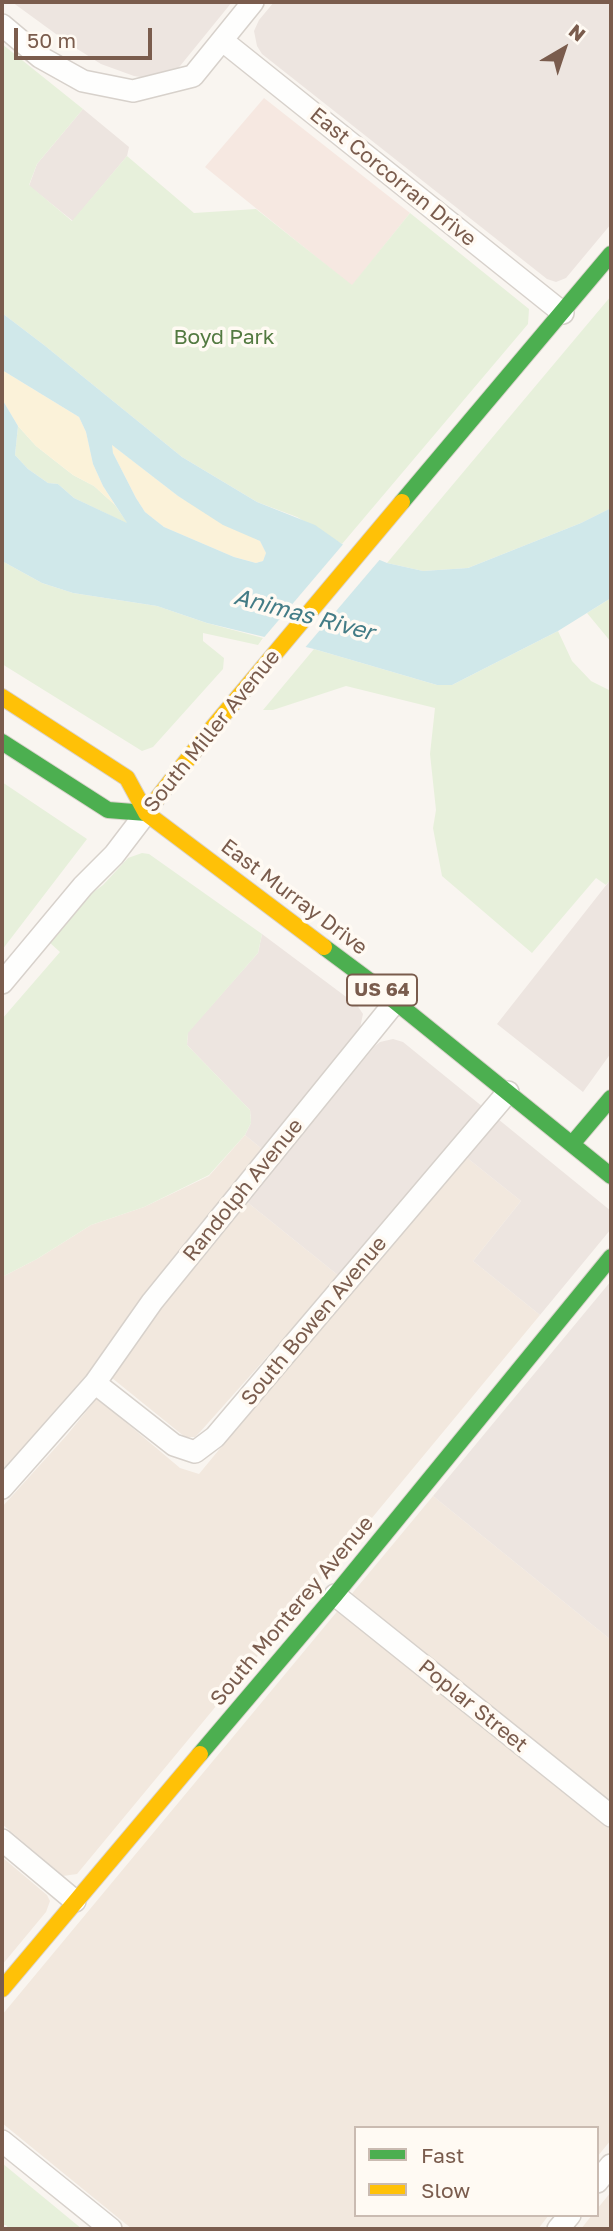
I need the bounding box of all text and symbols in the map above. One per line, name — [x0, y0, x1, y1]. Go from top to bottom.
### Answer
scale bar — [18, 14, 156, 58]
north arrow — [529, 14, 599, 84]
text: N — [565, 19, 590, 46]
text: 50 m — [27, 27, 76, 53]
street label: East Corcorran Drive — [305, 102, 481, 252]
park label: Boyd Park — [173, 324, 275, 350]
water label: Animas River — [231, 583, 377, 647]
street label: South Miller Avenue — [139, 645, 285, 817]
street label: East Murray Drive — [216, 834, 372, 960]
road number: US 64 — [347, 974, 417, 1006]
street label: Randolph Avenue — [178, 1114, 308, 1266]
street label: South Bowen Avenue — [236, 1231, 392, 1411]
street label: South Monterey Avenue — [205, 1511, 379, 1711]
street label: Poplar Street — [413, 1654, 533, 1758]
legend — [354, 2126, 599, 2217]
text: Fast — [421, 2142, 464, 2168]
text: Slow — [421, 2177, 470, 2203]

